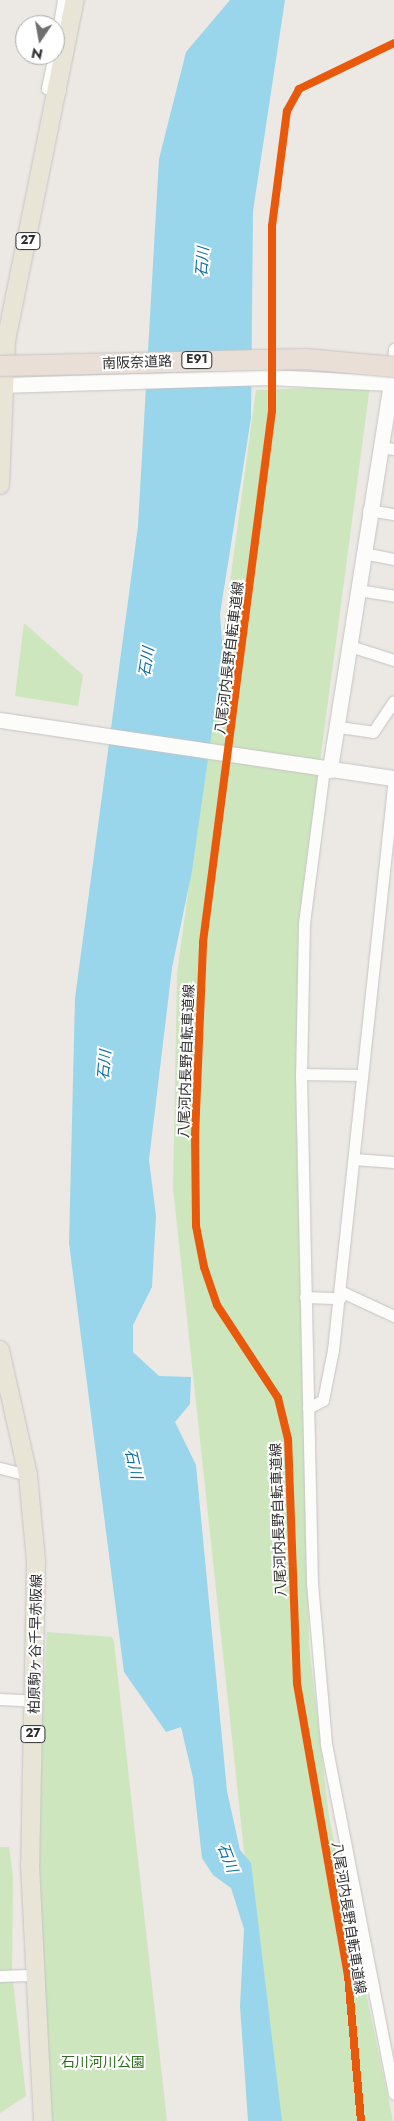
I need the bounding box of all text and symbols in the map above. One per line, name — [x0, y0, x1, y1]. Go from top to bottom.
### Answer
north arrow — [15, 15, 65, 65]
text: N — [30, 43, 45, 65]
road number: 27 — [14, 232, 42, 250]
water label: 石川 — [193, 246, 213, 278]
road number: E91 — [181, 350, 213, 370]
street label: 南阪奈道路 — [102, 352, 172, 372]
street label: 八尾河内長野自転車道線 — [211, 581, 247, 735]
water label: 石川 — [136, 646, 158, 678]
street label: 八尾河内長野自転車道線 — [175, 984, 197, 1138]
water label: 石川 — [95, 1049, 115, 1081]
street label: 八尾河内長野自転車道線 — [267, 1443, 289, 1597]
water label: 石川 — [121, 1447, 145, 1481]
street label: 柏原駒ヶ谷千早赤阪線 — [25, 1574, 45, 1714]
road number: 27 — [19, 1725, 47, 1744]
water label: 石川 — [213, 1841, 241, 1875]
street label: 八尾河内長野自転車道線 — [329, 1841, 369, 1995]
park label: 石川河川公園 — [61, 2054, 145, 2070]

